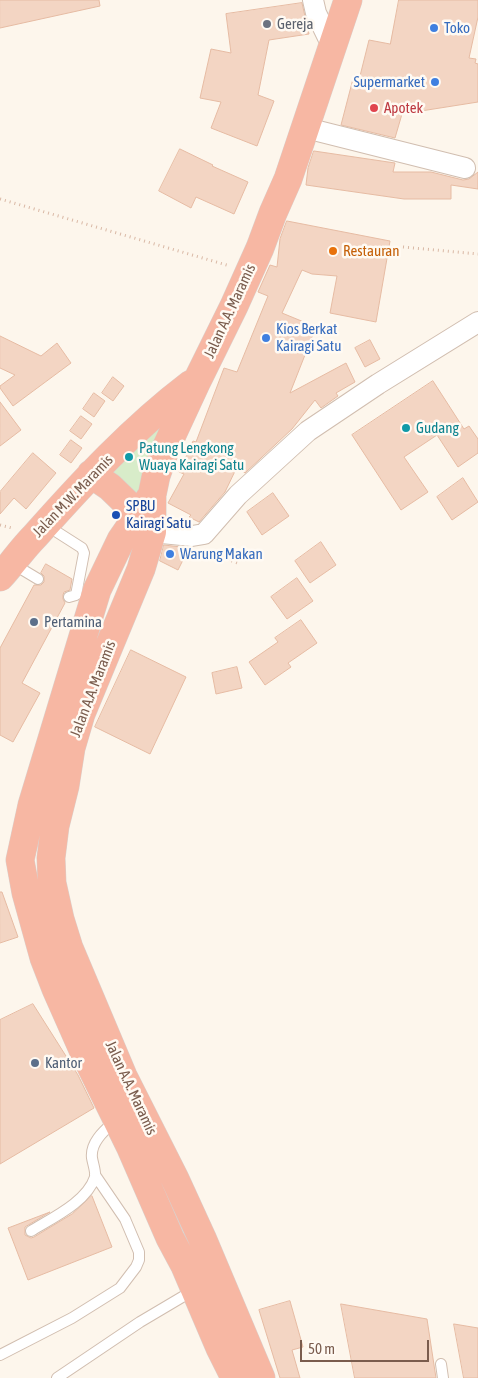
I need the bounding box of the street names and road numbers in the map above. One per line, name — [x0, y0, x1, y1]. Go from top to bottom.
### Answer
street label: Jalan A.A. Maramis — [200, 261, 260, 361]
street label: Jalan M.W. Maramis — [29, 451, 117, 541]
street label: Jalan A.A. Maramis — [66, 638, 120, 740]
street label: Jalan A.A. Maramis — [101, 1038, 161, 1138]

